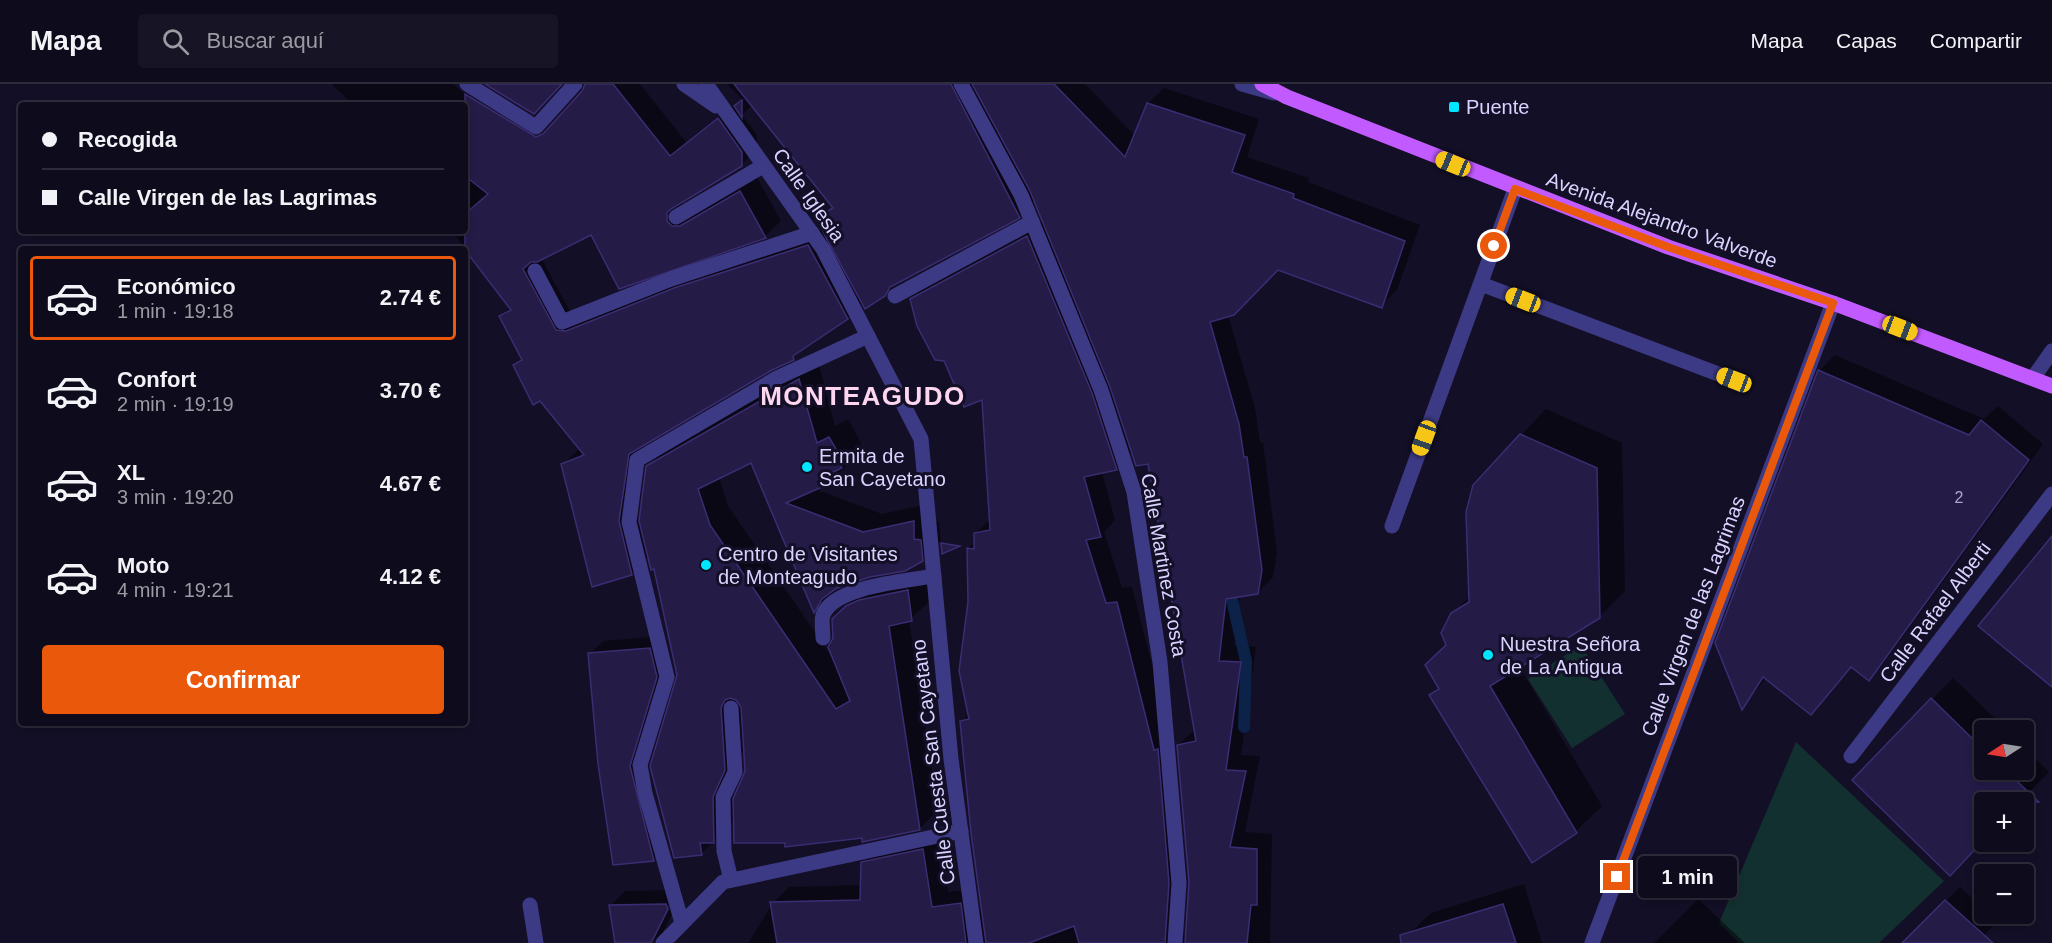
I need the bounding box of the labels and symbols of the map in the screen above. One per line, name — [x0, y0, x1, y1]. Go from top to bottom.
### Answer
place label: Puente — [1466, 96, 1529, 118]
marker: Puente — [1447, 100, 1461, 114]
street label: Calle Iglesia — [769, 144, 850, 247]
car — [1433, 149, 1473, 179]
street label: Avenida Alejandro Valverde — [1544, 168, 1780, 272]
route start — [1480, 232, 1507, 259]
car — [1503, 285, 1543, 315]
car — [1880, 313, 1920, 343]
car — [1714, 365, 1754, 395]
district label: MONTEAGUDO — [760, 381, 966, 411]
car — [1409, 418, 1439, 458]
place label: Ermita de San Cayetano — [819, 445, 946, 490]
marker: Ermita de San Cayetano — [800, 460, 814, 474]
street label: Calle Martinez Costa — [1137, 472, 1191, 659]
house number: 2 — [1955, 489, 1964, 506]
street label: Calle Virgen de las Lagrimas — [1637, 493, 1749, 739]
street label: Calle Rafael Alberti — [1875, 537, 1995, 687]
place label: Centro de Visitantes de Monteagudo — [718, 543, 898, 588]
marker: Centro de Visitantes de Monteagudo — [699, 558, 713, 572]
place label: Nuestra Señora de La Antigua — [1500, 633, 1641, 678]
street label: Calle Cuesta San Cayetano — [907, 638, 959, 886]
marker: Nuestra Señora de La Antigua — [1481, 648, 1495, 662]
north arrow — [1974, 720, 2034, 780]
callout: 1 min — [1638, 856, 1737, 898]
route end — [1603, 863, 1630, 890]

